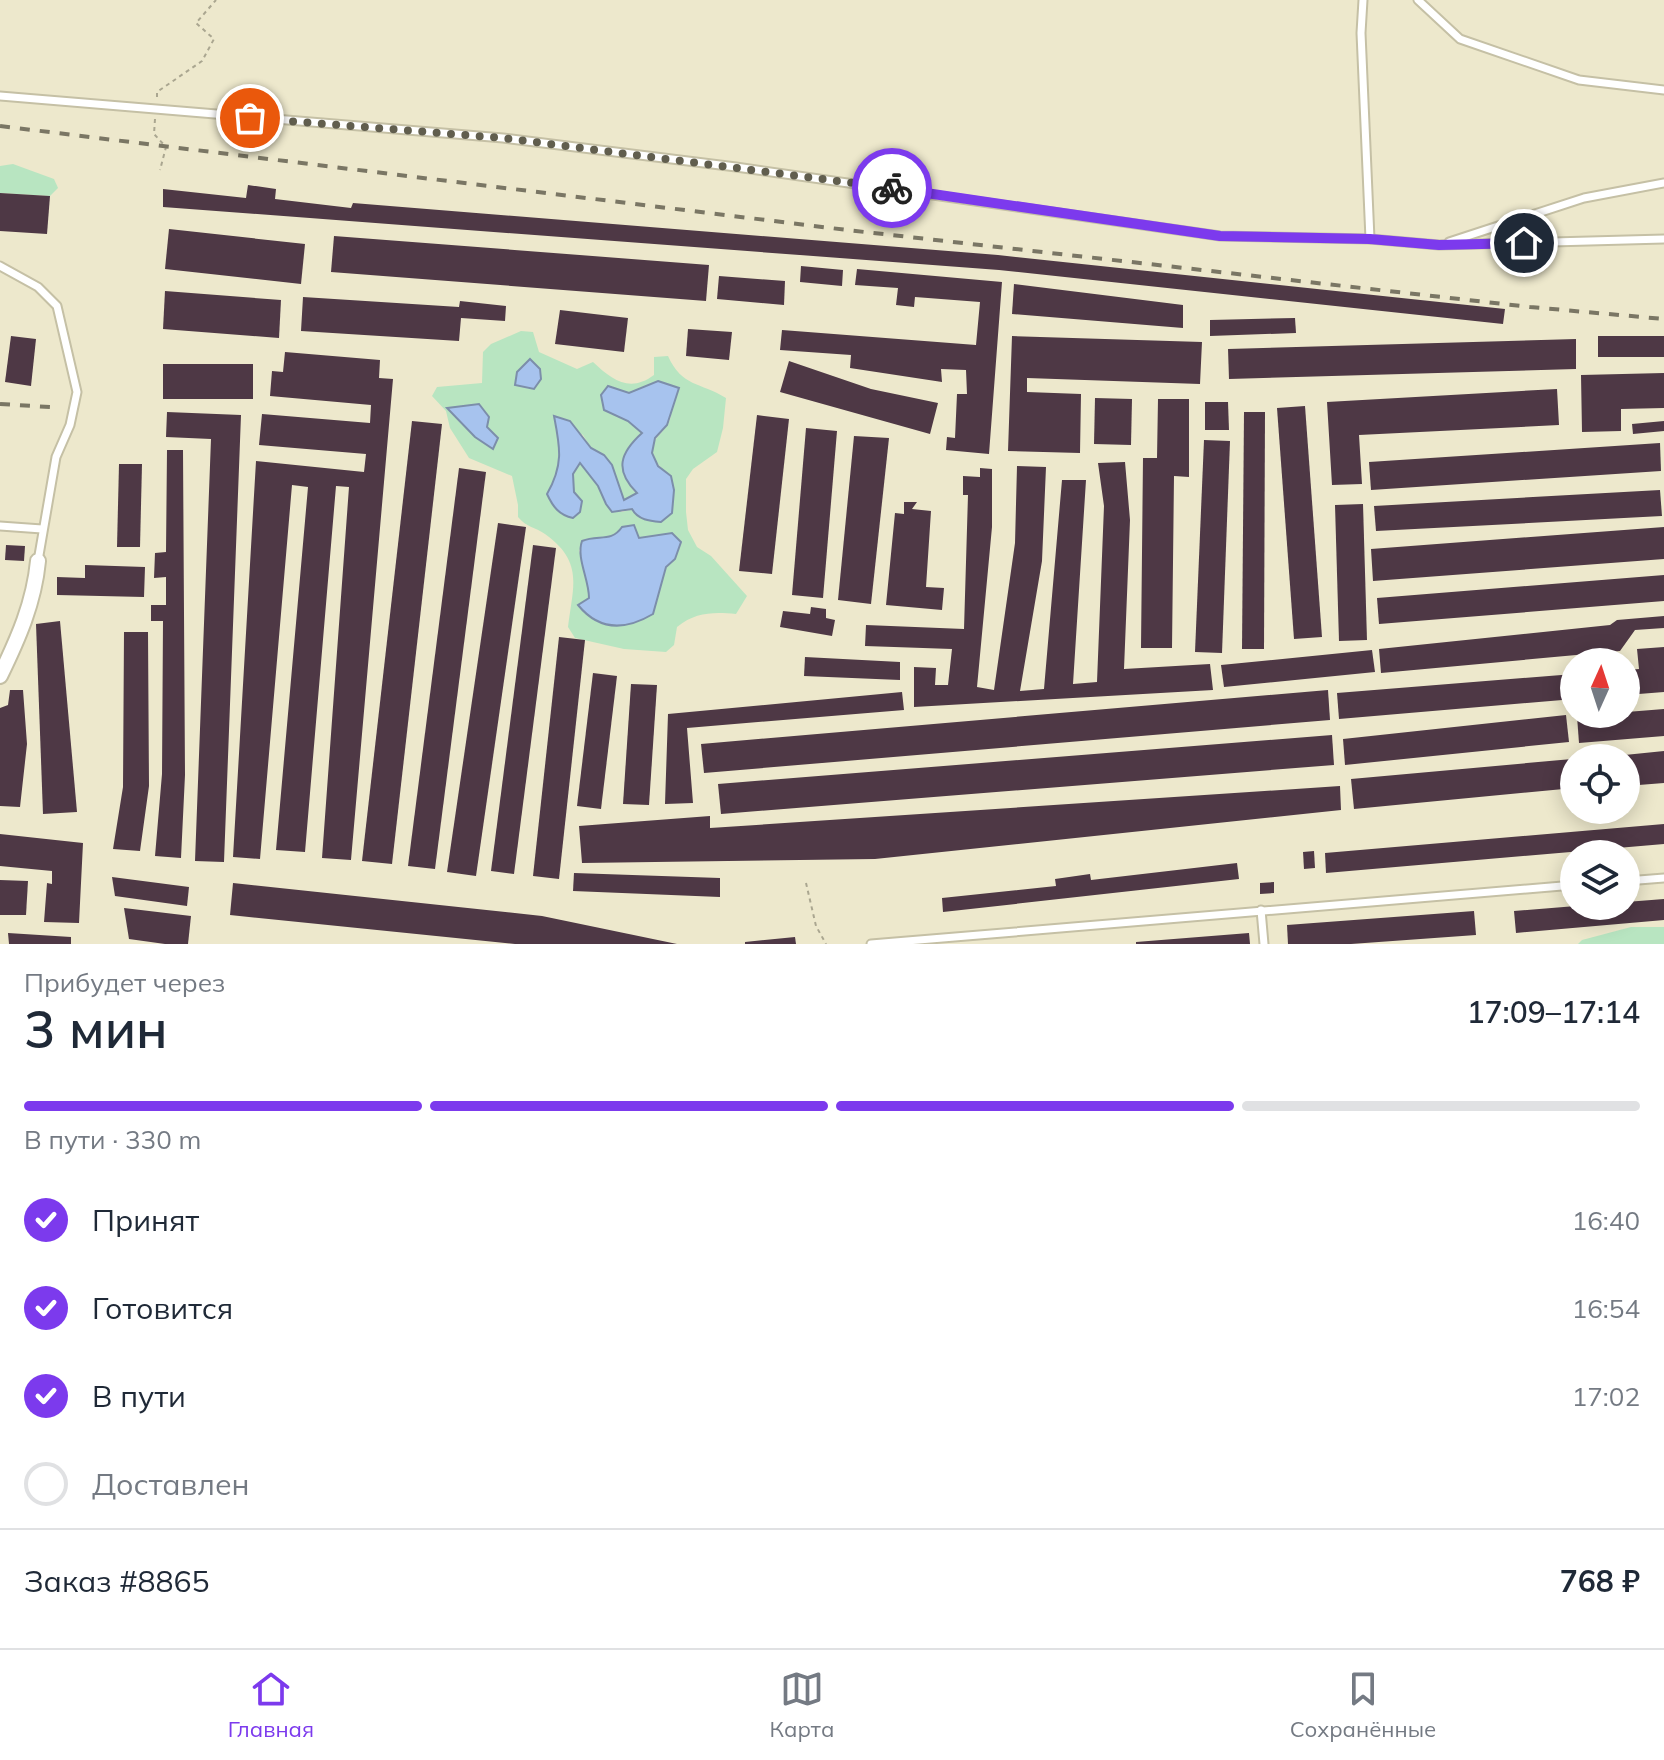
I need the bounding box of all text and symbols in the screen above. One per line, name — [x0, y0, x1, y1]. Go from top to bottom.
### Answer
pin — [216, 84, 284, 152]
icon: bag — [228, 96, 272, 140]
courier — [852, 148, 932, 228]
icon: bike — [870, 166, 914, 210]
pin — [1490, 209, 1558, 277]
icon: home — [1502, 221, 1546, 265]
north arrow — [1560, 648, 1640, 728]
map controls — [1560, 648, 1640, 920]
button: locate — [1560, 744, 1640, 824]
button: layers — [1560, 840, 1640, 920]
text: Прибудет через — [24, 966, 225, 999]
text: 17:09–17:14 — [1467, 993, 1640, 1031]
text: 3 мин — [24, 996, 168, 1061]
text: В пути · 330 m — [24, 1123, 201, 1156]
icon: check — [24, 1198, 68, 1242]
text: Принят — [92, 1201, 199, 1239]
text: 16:40 — [1572, 1204, 1640, 1237]
icon: check — [24, 1286, 68, 1330]
text: Готовится — [92, 1289, 233, 1327]
text: 16:54 — [1572, 1292, 1640, 1325]
icon: check — [24, 1374, 68, 1418]
text: В пути — [92, 1377, 186, 1415]
text: 17:02 — [1572, 1380, 1640, 1413]
text: Доставлен — [92, 1465, 250, 1503]
text: Заказ #8865 — [24, 1562, 209, 1600]
text: 768 ₽ — [1560, 1562, 1640, 1600]
tab: Главная — [228, 1667, 314, 1743]
tab: Карта — [770, 1667, 834, 1743]
tab: Сохранённые — [1290, 1667, 1436, 1743]

